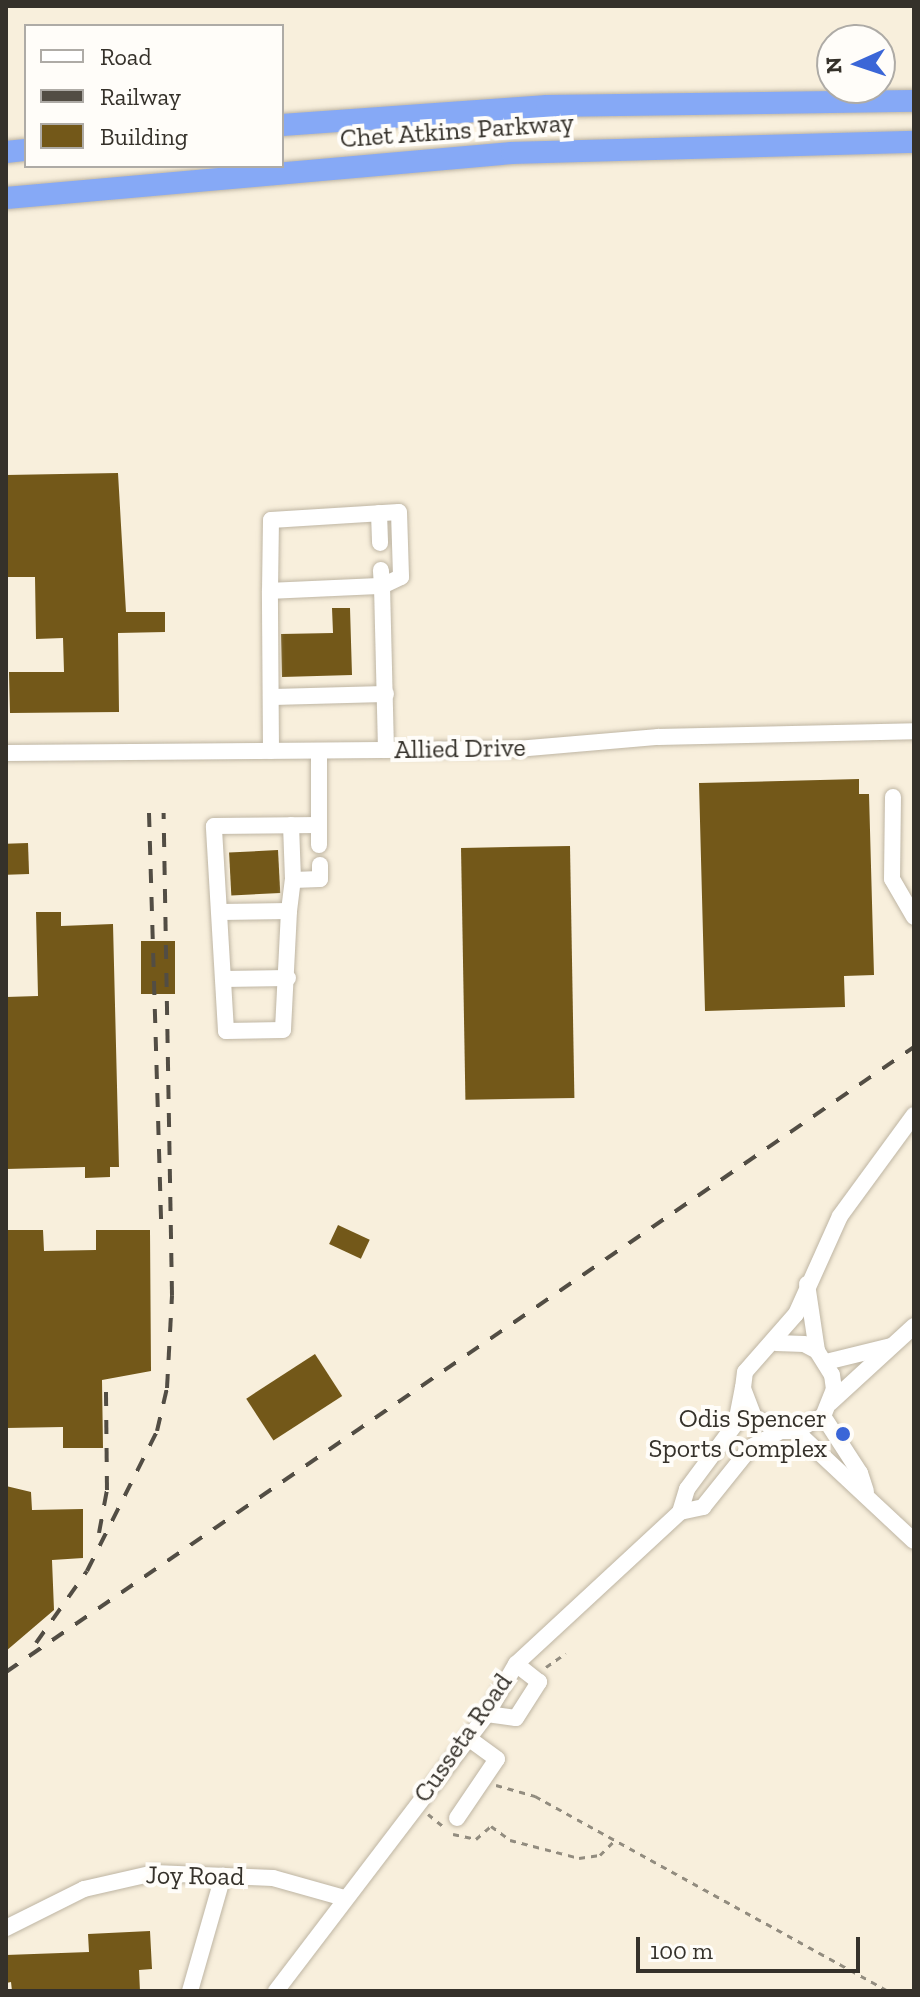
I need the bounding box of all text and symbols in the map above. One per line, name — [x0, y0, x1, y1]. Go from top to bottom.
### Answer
legend — [24, 24, 284, 168]
north arrow — [816, 24, 896, 104]
text: Road — [100, 42, 152, 71]
text: N — [820, 56, 847, 74]
text: Railway — [100, 82, 181, 111]
street label: Chet Atkins Parkway — [339, 107, 575, 155]
text: Building — [100, 122, 188, 151]
street label: Allied Drive — [394, 732, 526, 766]
place label: Odis Spencer Sports Complex — [649, 1403, 827, 1464]
marker: Odis Spencer Sports Complex — [834, 1425, 852, 1443]
street label: Cusseta Road — [407, 1667, 519, 1809]
street label: Joy Road — [145, 1860, 245, 1892]
scale bar — [640, 1921, 864, 1971]
text: 100 m — [650, 1936, 713, 1965]

